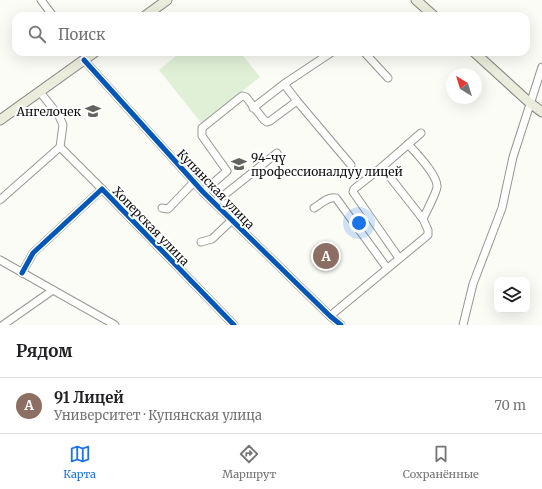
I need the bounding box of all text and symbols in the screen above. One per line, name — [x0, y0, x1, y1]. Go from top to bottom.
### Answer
search box — [12, 12, 530, 56]
icon: search — [26, 23, 48, 45]
text: Поиск — [58, 25, 105, 44]
north arrow — [446, 68, 482, 104]
school or university icon: Ангелочек — [84, 102, 102, 120]
place label: Ангелочек — [16, 104, 81, 119]
street label: Купянская улица — [174, 146, 258, 232]
place label: 94-чү профессионалдуу лицей — [251, 150, 403, 179]
school or university icon: 94-чү профессионалдуу лицей — [230, 155, 248, 173]
street label: Хоперская улица — [109, 183, 193, 269]
your location — [349, 213, 369, 233]
pin: A — [313, 241, 339, 271]
map controls — [494, 277, 530, 313]
button: layers — [494, 277, 530, 313]
text: Рядом — [16, 340, 72, 362]
text: 91 Лицей — [54, 388, 124, 407]
text: A — [24, 397, 34, 414]
text: 70 m — [495, 397, 526, 414]
text: Университет · Купянская улица — [54, 407, 262, 424]
tab: Карта — [63, 443, 96, 481]
tab: Маршрут — [222, 443, 276, 481]
tab: Сохранённые — [403, 443, 479, 481]

